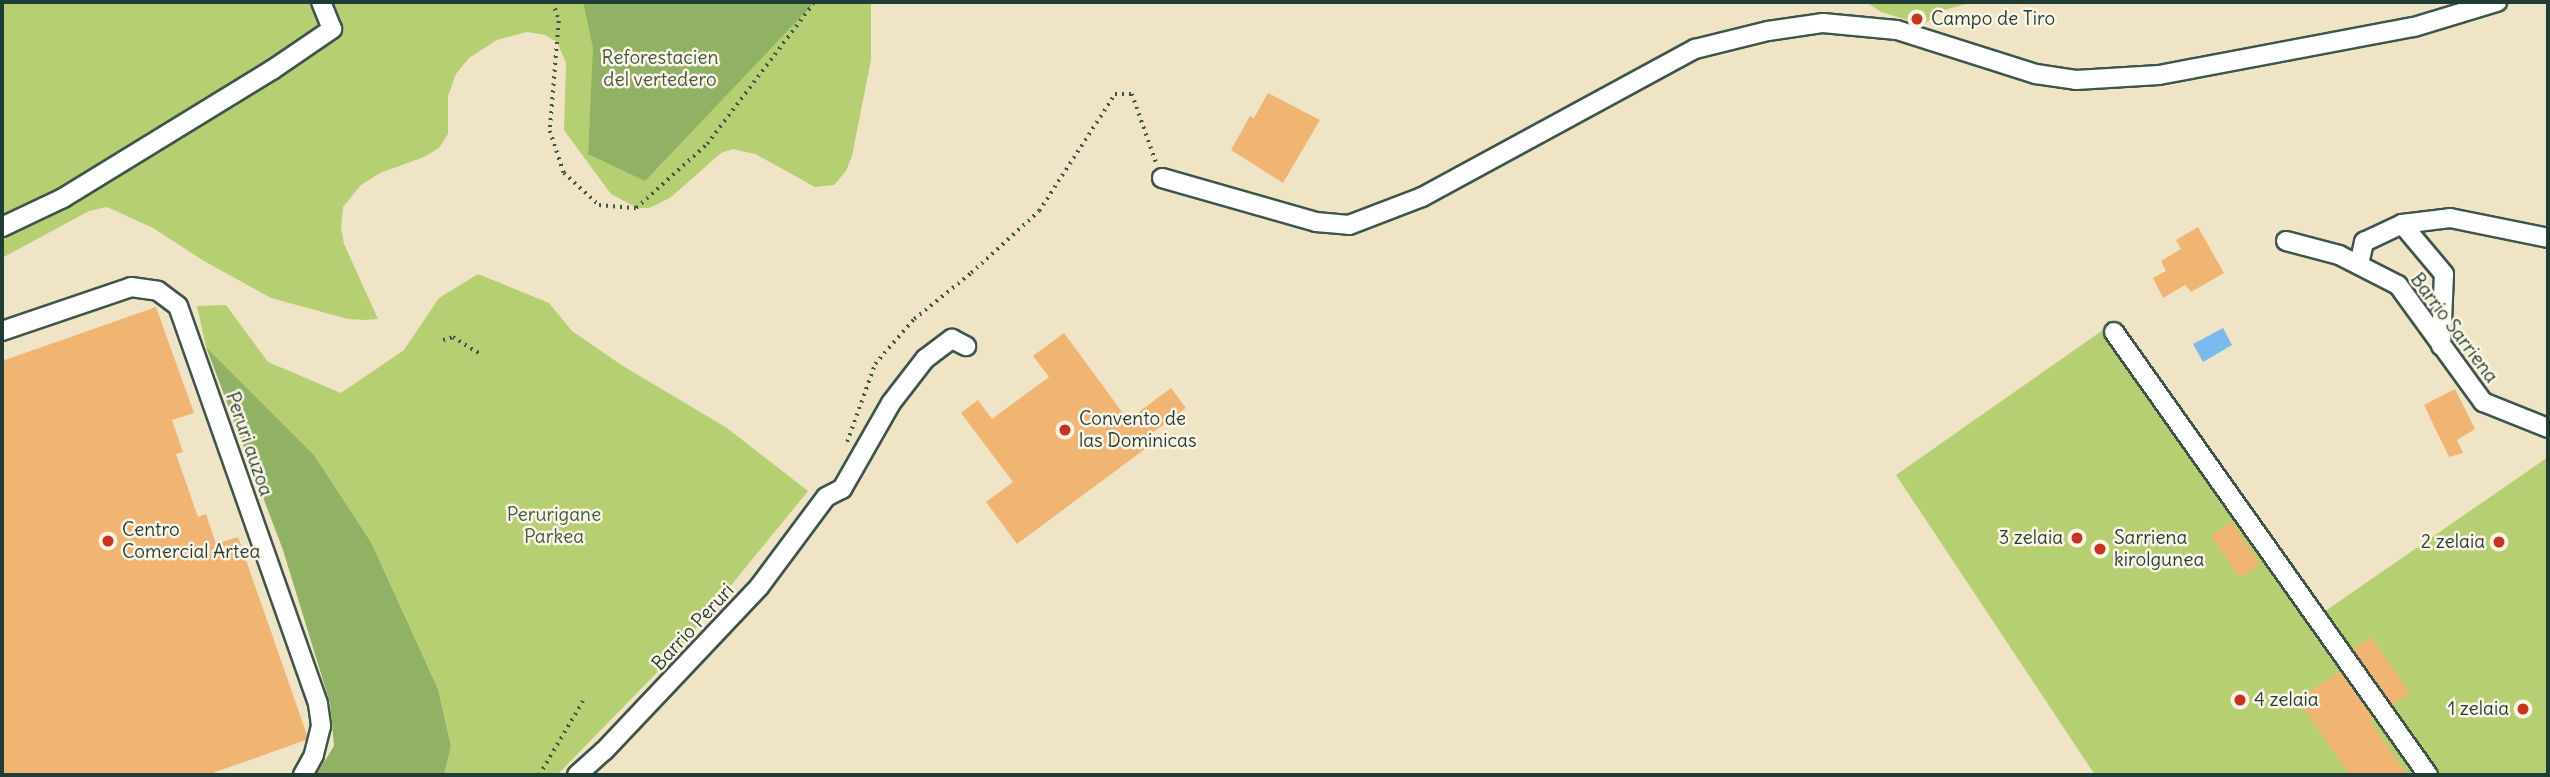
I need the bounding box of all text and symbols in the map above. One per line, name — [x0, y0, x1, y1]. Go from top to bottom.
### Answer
place label: Campo de Tiro — [1931, 8, 2055, 30]
marker: Campo de Tiro — [1909, 11, 1925, 27]
park label: Reforestacien del vertedero — [602, 47, 718, 91]
street label: Barrio Sarriena — [2405, 269, 2503, 387]
street label: Peruri auzoa — [221, 389, 277, 499]
place label: Convento de las Dominicas — [1079, 408, 1197, 452]
marker: Convento de las Dominicas — [1057, 422, 1073, 438]
park label: Perurigane Parkea — [507, 504, 601, 548]
place label: Centro Comercial Artea — [122, 519, 260, 563]
place label: 3 zelaia — [1998, 527, 2063, 549]
place label: Sarriena kirolgunea — [2114, 527, 2204, 571]
marker: 3 zelaia — [2069, 530, 2085, 546]
place label: 2 zelaia — [2421, 531, 2485, 553]
marker: Centro Comercial Artea — [100, 533, 116, 549]
marker: 2 zelaia — [2491, 534, 2507, 550]
marker: Sarriena kirolgunea — [2092, 541, 2108, 557]
street label: Barrio Peruri — [647, 579, 739, 675]
place label: 4 zelaia — [2254, 689, 2319, 711]
marker: 4 zelaia — [2232, 692, 2248, 708]
place label: 1 zelaia — [2448, 698, 2509, 720]
marker: 1 zelaia — [2515, 701, 2531, 717]

